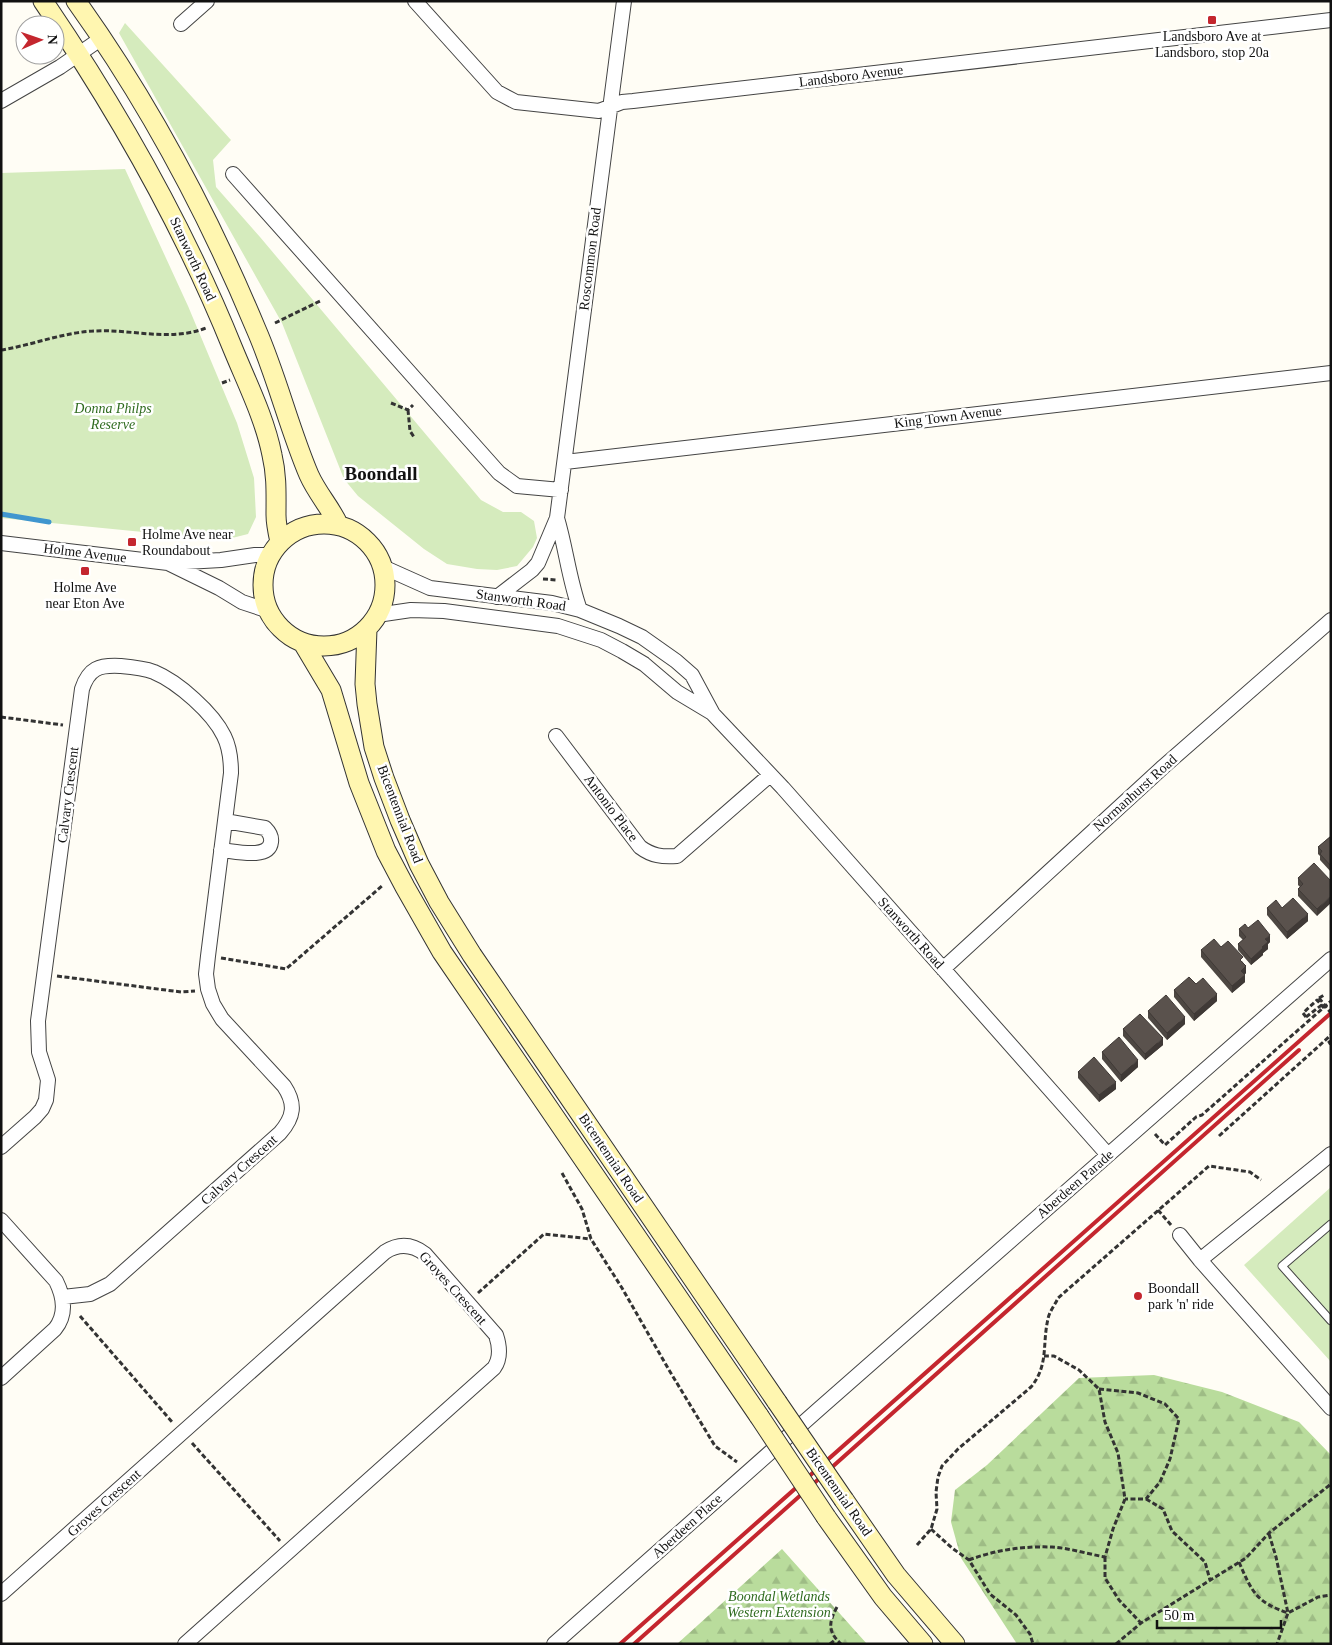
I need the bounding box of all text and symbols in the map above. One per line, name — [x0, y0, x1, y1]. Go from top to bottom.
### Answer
marker: Landsboro Ave at Landsboro, stop 20a — [1206, 14, 1218, 26]
north arrow — [15, 15, 65, 65]
place label: Landsboro Ave at Landsboro, stop 20a — [1155, 29, 1270, 60]
text: N — [45, 34, 60, 45]
street label: Landsboro Avenue — [798, 62, 904, 90]
street label: Roscommon Road — [576, 207, 604, 311]
street label: Stanworth Road — [167, 215, 219, 303]
park label: Donna Philps Reserve — [73, 401, 152, 432]
street label: King Town Avenue — [893, 403, 1003, 431]
district label: Boondall — [345, 463, 417, 484]
place label: Holme Ave near Roundabout — [142, 527, 233, 558]
marker: Holme Ave near Roundabout — [126, 536, 138, 548]
street label: Holme Avenue — [43, 540, 127, 566]
marker: Holme Ave near Eton Ave — [79, 565, 91, 577]
place label: Holme Ave near Eton Ave — [45, 580, 125, 611]
street label: Stanworth Road — [475, 586, 567, 614]
street label: Calvary Crescent — [55, 746, 81, 844]
street label: Normanhurst Road — [1090, 752, 1180, 834]
street label: Bicentennial Road — [374, 763, 426, 865]
street label: Antonio Place — [581, 772, 641, 844]
street label: Stanworth Road — [875, 894, 947, 972]
street label: Bicentennial Road — [576, 1111, 646, 1205]
street label: Calvary Crescent — [198, 1132, 280, 1208]
street label: Aberdeen Parade — [1034, 1147, 1116, 1221]
street label: Groves Crescent — [416, 1248, 490, 1328]
place label: Boondall park 'n' ride — [1148, 1281, 1214, 1312]
marker: Boondall park 'n' ride — [1132, 1290, 1144, 1302]
street label: Bicentennial Road — [803, 1445, 875, 1539]
street label: Groves Crescent — [64, 1466, 144, 1540]
street label: Aberdeen Place — [649, 1491, 725, 1561]
park label: Boondal Wetlands Western Extension — [727, 1589, 831, 1620]
scale bar — [1157, 1598, 1281, 1630]
text: 50 m — [1164, 1607, 1195, 1623]

